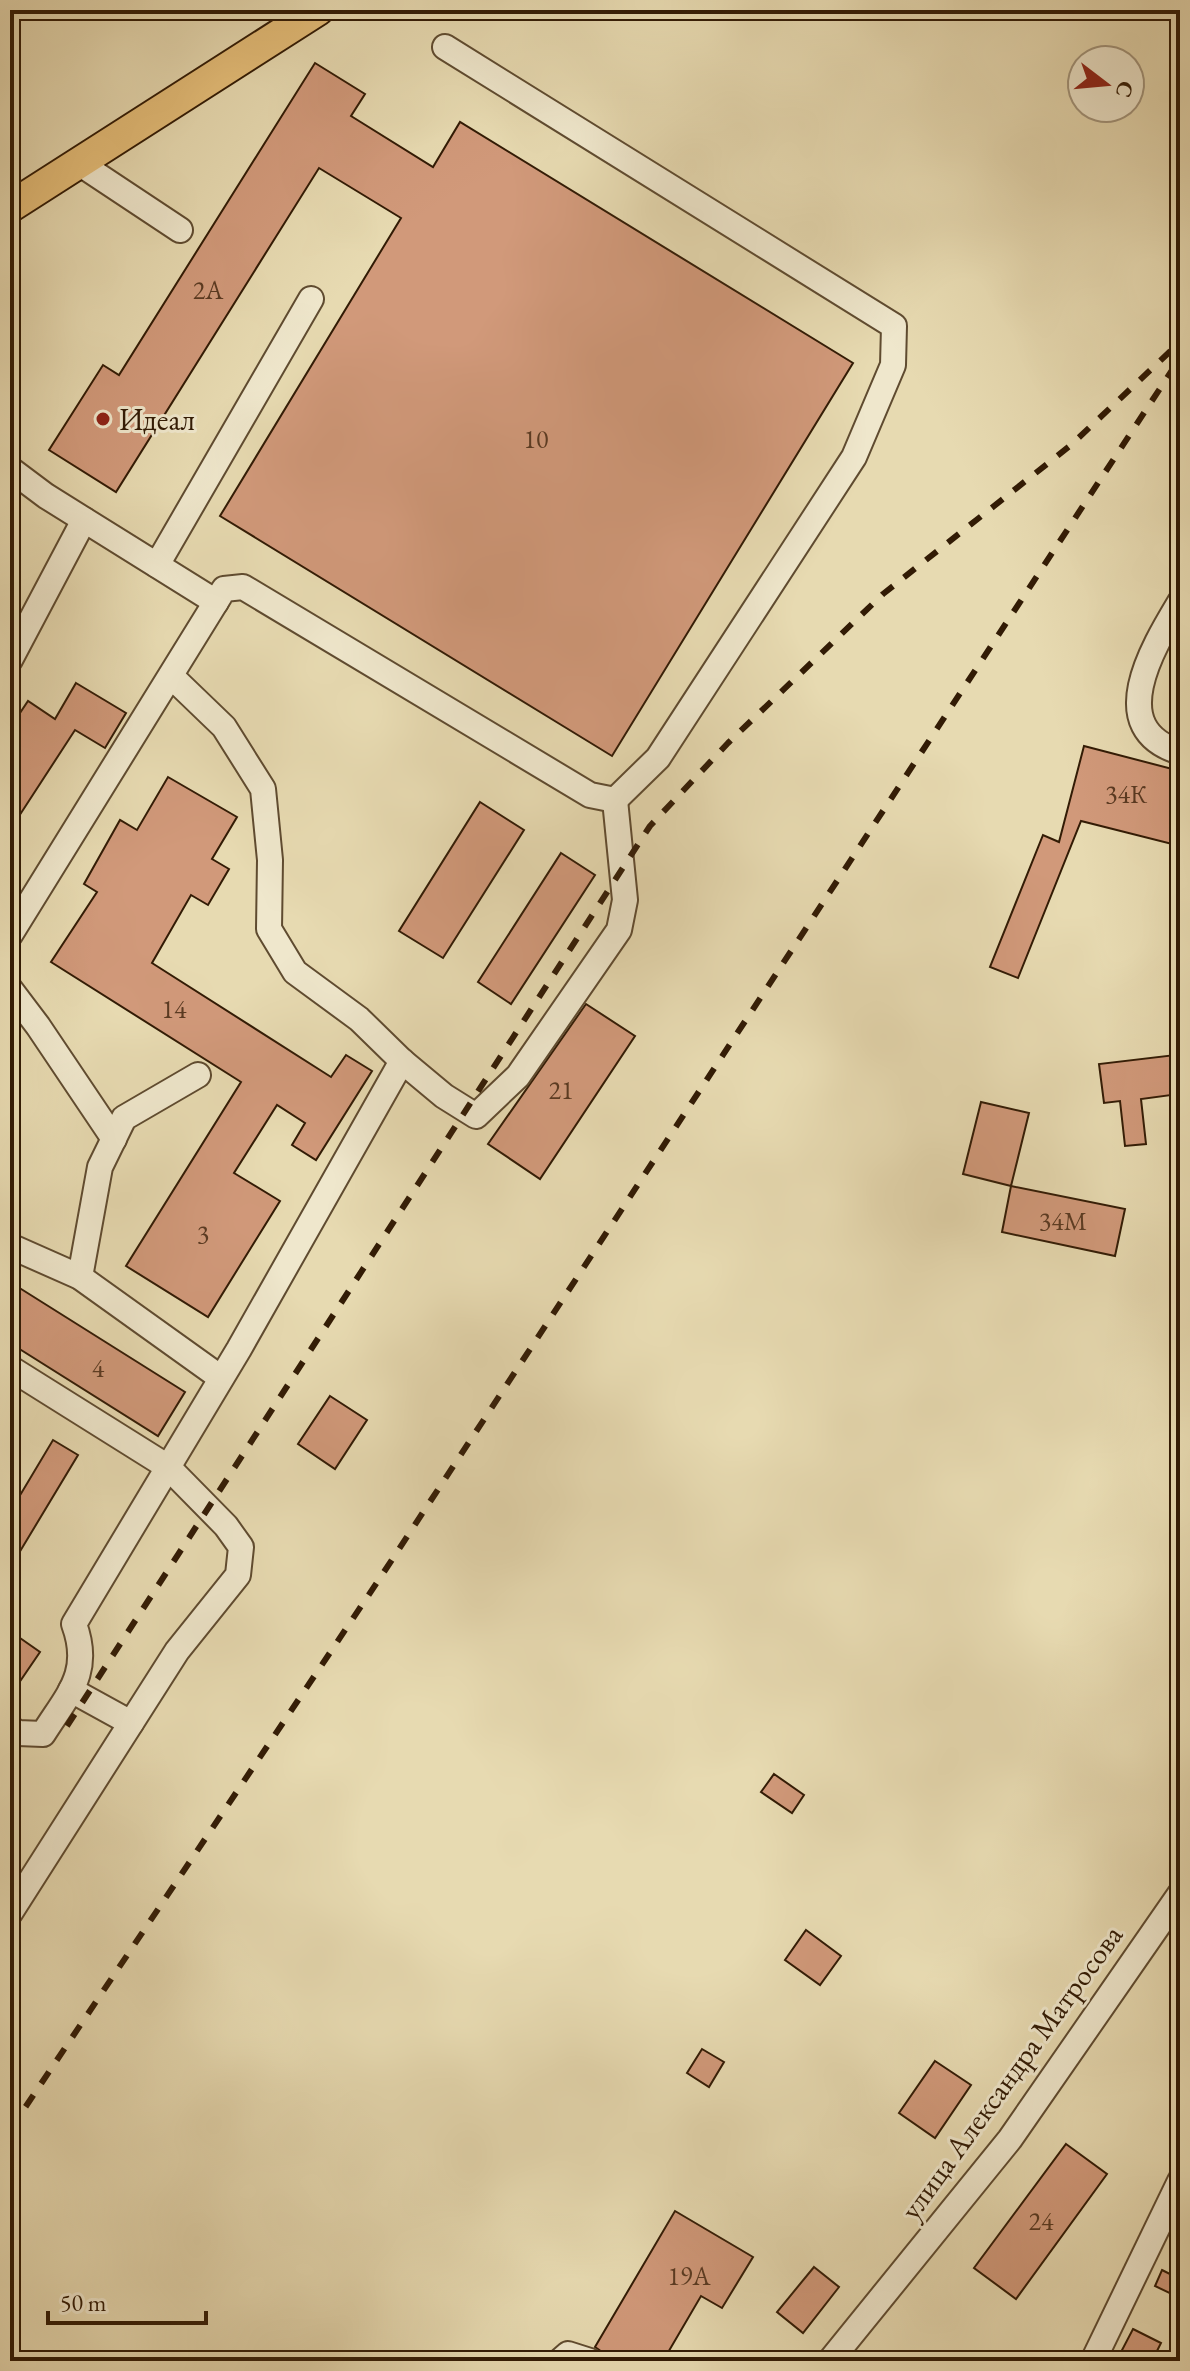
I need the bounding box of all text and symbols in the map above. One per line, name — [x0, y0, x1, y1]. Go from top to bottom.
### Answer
north arrow — [1066, 44, 1146, 124]
text: С — [1109, 78, 1141, 101]
house number: 2А — [193, 273, 224, 307]
place label: Идеал — [119, 400, 195, 439]
marker: Идеал — [94, 410, 112, 428]
house number: 10 — [524, 422, 548, 456]
house number: 34К — [1105, 777, 1148, 811]
house number: 14 — [162, 992, 187, 1026]
house number: 21 — [549, 1073, 573, 1107]
house number: 34М — [1039, 1204, 1087, 1238]
house number: 3 — [197, 1217, 209, 1251]
house number: 4 — [92, 1351, 105, 1385]
street label: улица Александра Матросова — [891, 1917, 1131, 2227]
house number: 24 — [1029, 2204, 1054, 2238]
house number: 19А — [668, 2259, 711, 2293]
scale bar — [48, 2275, 206, 2325]
text: 50 m — [60, 2287, 107, 2318]

